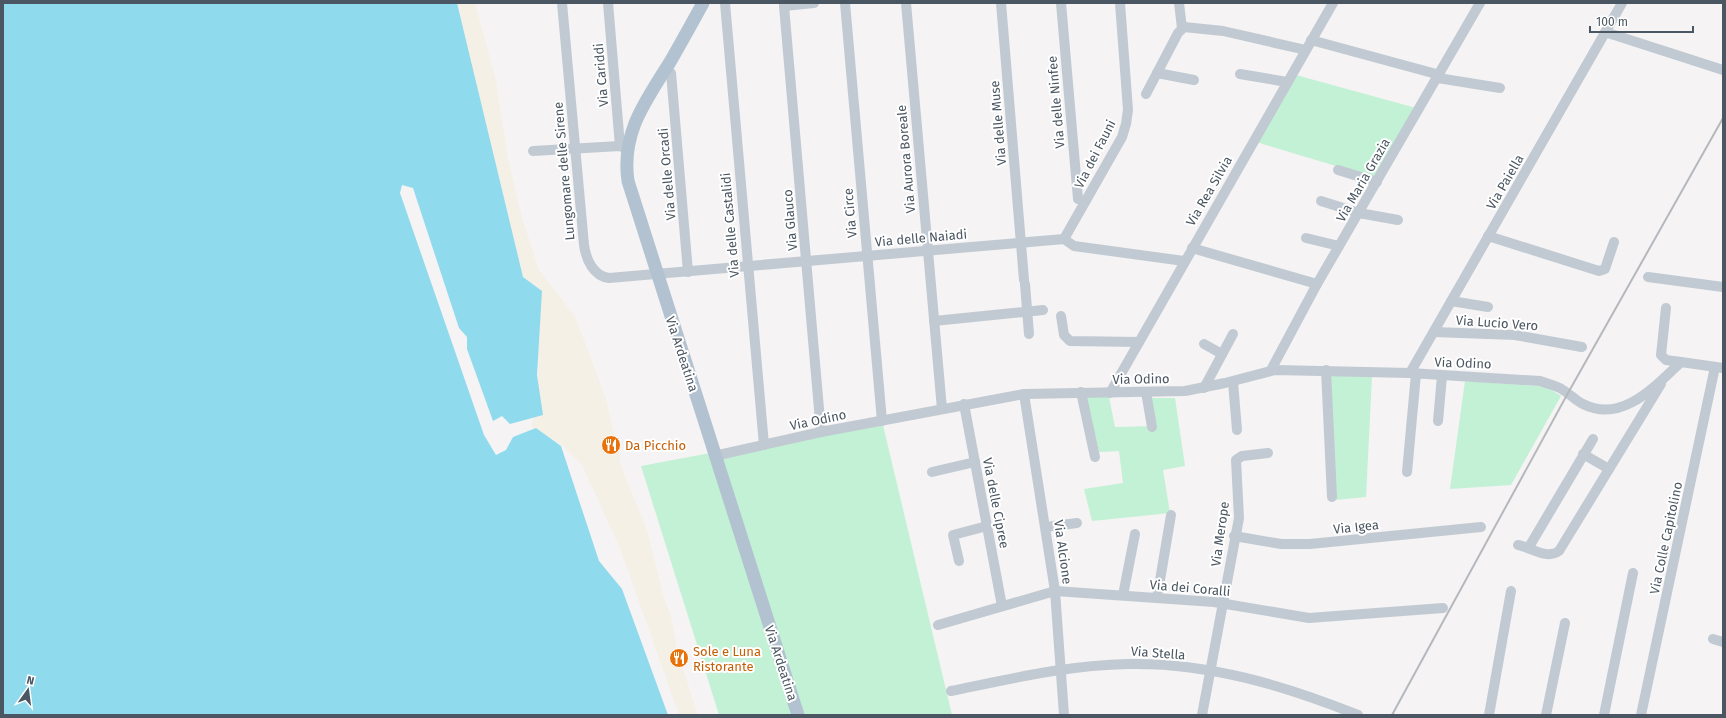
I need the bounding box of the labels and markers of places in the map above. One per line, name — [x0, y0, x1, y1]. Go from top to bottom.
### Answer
restaurant icon: Da Picchio — [600, 434, 622, 456]
place label: Da Picchio — [625, 438, 686, 453]
place label: Sole e Luna Ristorante — [693, 644, 761, 674]
restaurant icon: Sole e Luna Ristorante — [668, 647, 690, 669]

